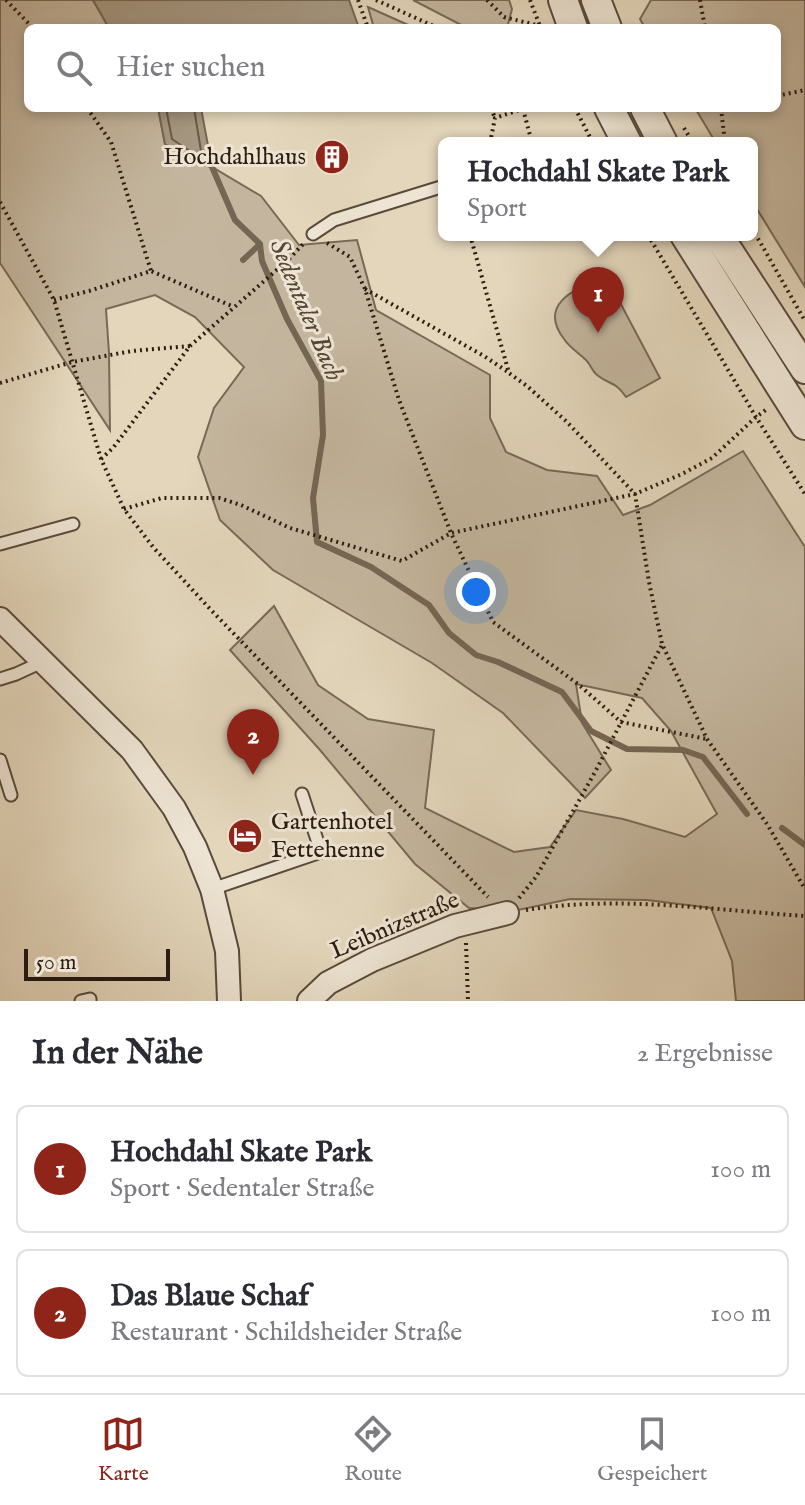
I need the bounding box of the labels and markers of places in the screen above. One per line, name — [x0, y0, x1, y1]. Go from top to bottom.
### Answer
building icon: Hochdahlhaus — [313, 138, 351, 176]
place label: Hochdahlhaus — [163, 142, 306, 173]
pin: 1 — [572, 267, 624, 333]
pin: 2 — [227, 709, 279, 775]
place label: Gartenhotel Fettehenne — [271, 807, 393, 866]
hotel icon: Gartenhotel Fettehenne — [226, 817, 264, 855]

